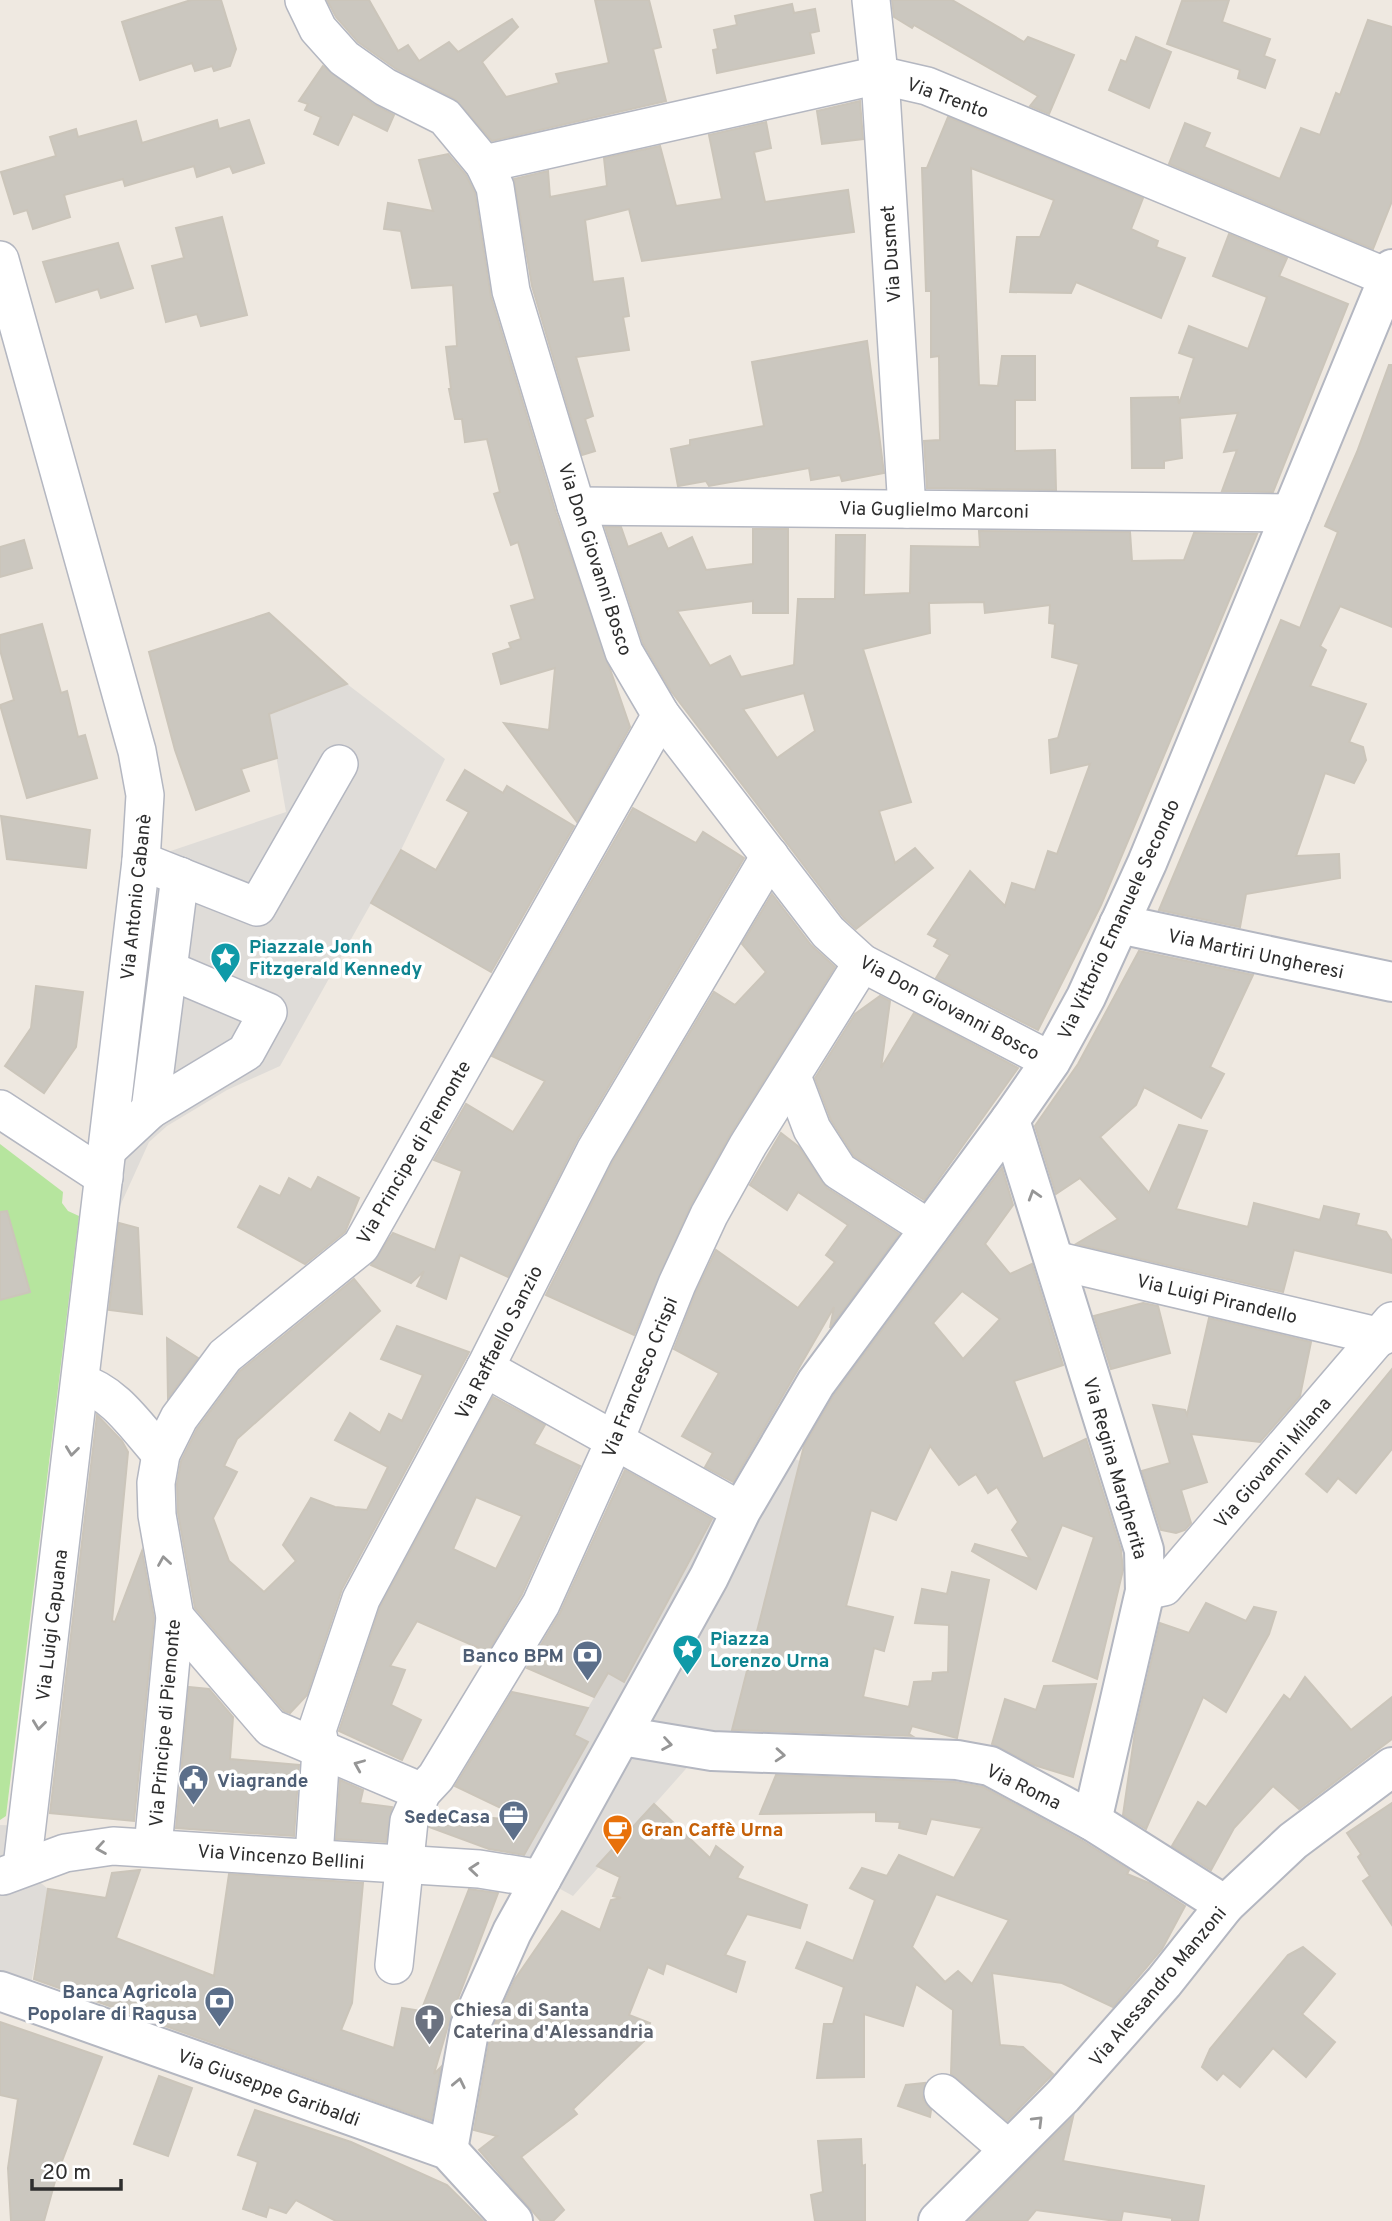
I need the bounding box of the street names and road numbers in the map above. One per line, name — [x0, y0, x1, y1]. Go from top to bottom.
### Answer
street label: Via Trento — [903, 73, 992, 125]
street label: Via Dusmet — [877, 204, 907, 304]
street label: Via Don Giovanni Bosco — [552, 460, 637, 659]
street label: Via Guglielmo Marconi — [839, 497, 1029, 525]
street label: Via Vittorio Emanuele Secondo — [1053, 796, 1186, 1044]
street label: Via Antonio Cabanè — [116, 813, 158, 982]
street label: Via Martiri Ungheresi — [1165, 925, 1346, 985]
street label: Via Don Giovanni Bosco — [855, 951, 1043, 1067]
street label: Via Principe di Piemonte — [352, 1057, 477, 1249]
street label: Via Raffaello Sanzio — [451, 1262, 549, 1424]
street label: Via Luigi Pirandello — [1134, 1270, 1299, 1330]
street label: Via Francesco Crispi — [598, 1294, 684, 1462]
street label: Via Regina Margherita — [1077, 1375, 1152, 1562]
street label: Via Giovanni Milana — [1210, 1393, 1337, 1534]
street label: Via Luigi Capuana — [32, 1548, 74, 1703]
street label: Via Principe di Piemonte — [145, 1618, 187, 1828]
street label: Via Roma — [982, 1759, 1065, 1816]
street label: Via Vincenzo Bellini — [196, 1840, 365, 1876]
street label: Via Alessandro Manzoni — [1085, 1902, 1232, 2072]
street label: Via Giuseppe Garibaldi — [174, 2045, 363, 2133]

